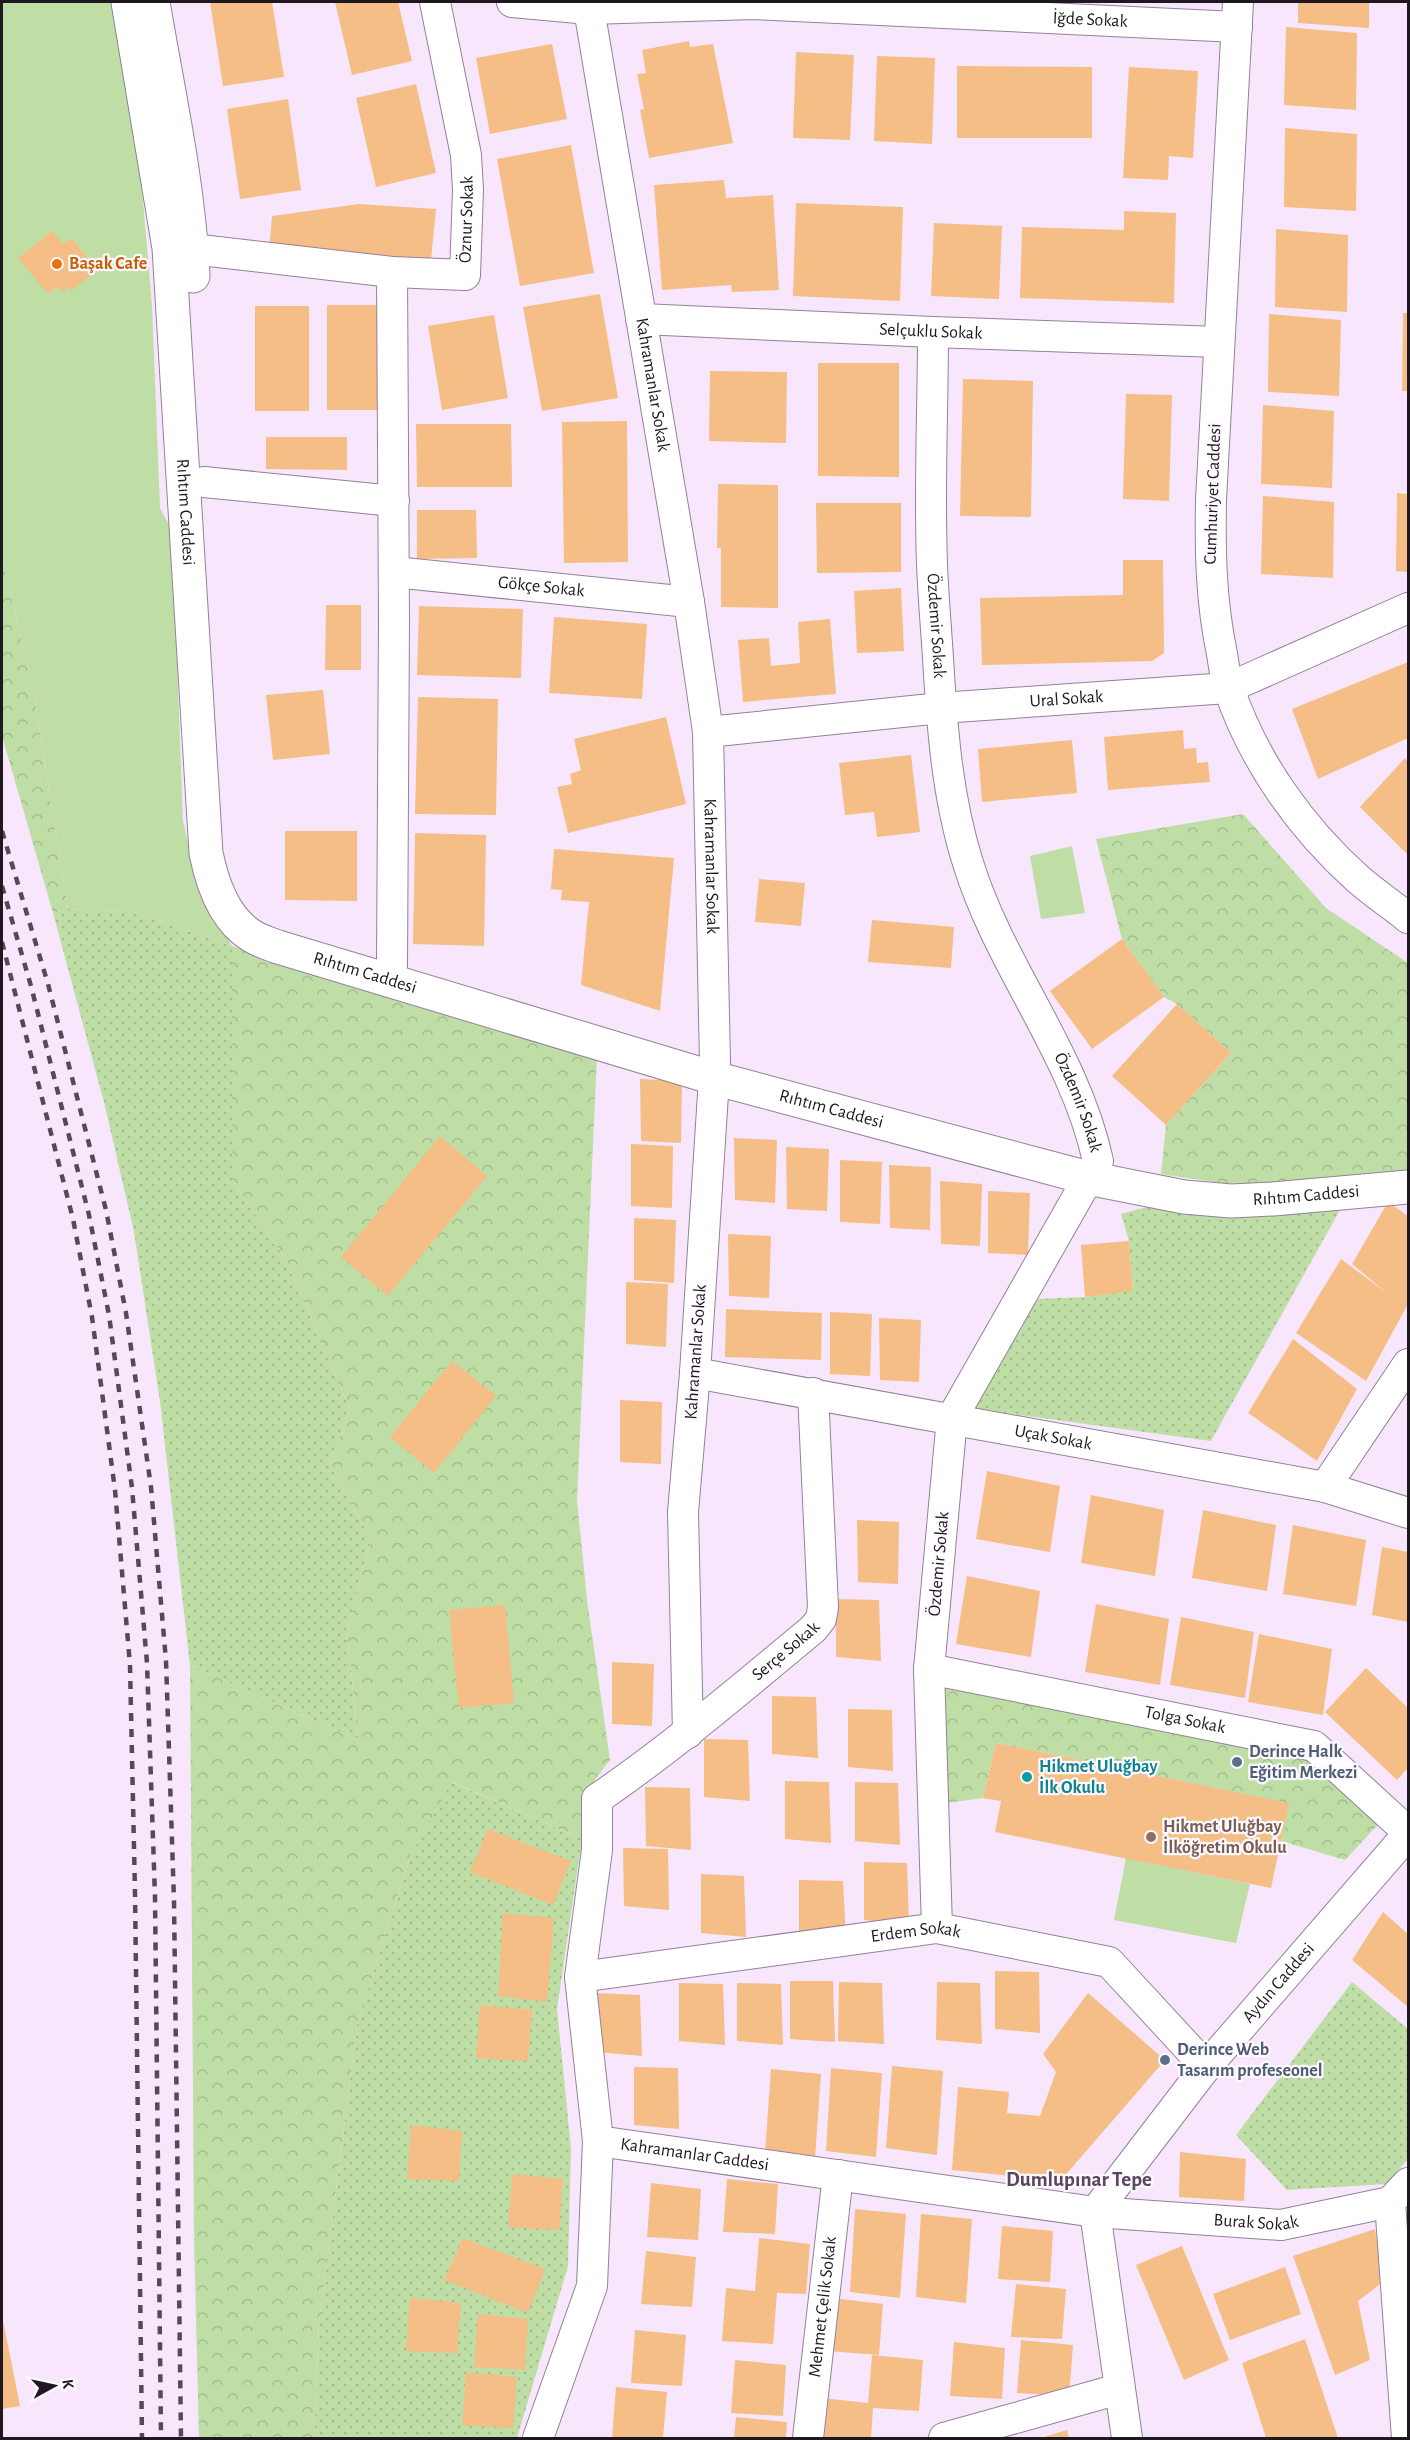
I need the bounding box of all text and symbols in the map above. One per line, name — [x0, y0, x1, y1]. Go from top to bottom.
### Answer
street label: İğde Sokak — [1052, 7, 1129, 31]
street label: Öznur Sokak — [454, 174, 477, 263]
place label: Başak Cafe — [69, 255, 147, 273]
marker: Başak Cafe — [50, 257, 64, 271]
street label: Kahramanlar Sokak — [632, 316, 673, 454]
street label: Selçuklu Sokak — [879, 321, 983, 343]
street label: Cumhuriyet Caddesi — [1202, 423, 1224, 565]
street label: Rıhtım Caddesi — [173, 458, 197, 566]
street label: Özdemir Sokak — [923, 573, 948, 680]
street label: Gökçe Sokak — [497, 574, 586, 600]
street label: Ural Sokak — [1029, 688, 1105, 711]
street label: Kahramanlar Sokak — [700, 798, 721, 935]
street label: Rıhtım Caddesi — [311, 949, 419, 997]
street label: Özdemir Sokak — [1050, 1049, 1105, 1155]
street label: Rıhtım Caddesi — [777, 1087, 885, 1132]
street label: Rıhtım Caddesi — [1252, 1182, 1360, 1209]
street label: Kahramanlar Sokak — [682, 1283, 710, 1420]
street label: Uçak Sokak — [1013, 1422, 1094, 1454]
street label: Özdemir Sokak — [923, 1510, 953, 1617]
street label: Serçe Sokak — [749, 1618, 824, 1684]
street label: Tolga Sokak — [1143, 1703, 1228, 1737]
place label: Derince Halk Eğitim Merkezi — [1249, 1743, 1358, 1782]
marker: Derince Halk Eğitim Merkezi — [1230, 1755, 1244, 1769]
place label: Hikmet Uluğbay İlk Okulu — [1039, 1758, 1159, 1797]
marker: Hikmet Uluğbay İlk Okulu — [1020, 1770, 1034, 1784]
place label: Hikmet Uluğbay İlköğretim Okulu — [1163, 1818, 1287, 1857]
marker: Hikmet Uluğbay İlköğretim Okulu — [1144, 1830, 1158, 1844]
street label: Erdem Sokak — [870, 1919, 963, 1946]
street label: Aydın Caddesi — [1240, 1940, 1318, 2026]
place label: Derince Web Tasarım profeseonel — [1177, 2041, 1322, 2080]
marker: Derince Web Tasarım profeseonel — [1158, 2053, 1172, 2067]
street label: Kahramanlar Caddesi — [619, 2135, 770, 2174]
district label: Dumlupınar Tepe — [1006, 2169, 1152, 2190]
street label: Burak Sokak — [1213, 2211, 1301, 2234]
street label: Mehmet Çelik Sokak — [806, 2235, 840, 2378]
north arrow — [24, 2356, 84, 2416]
text: K — [59, 2378, 77, 2390]

